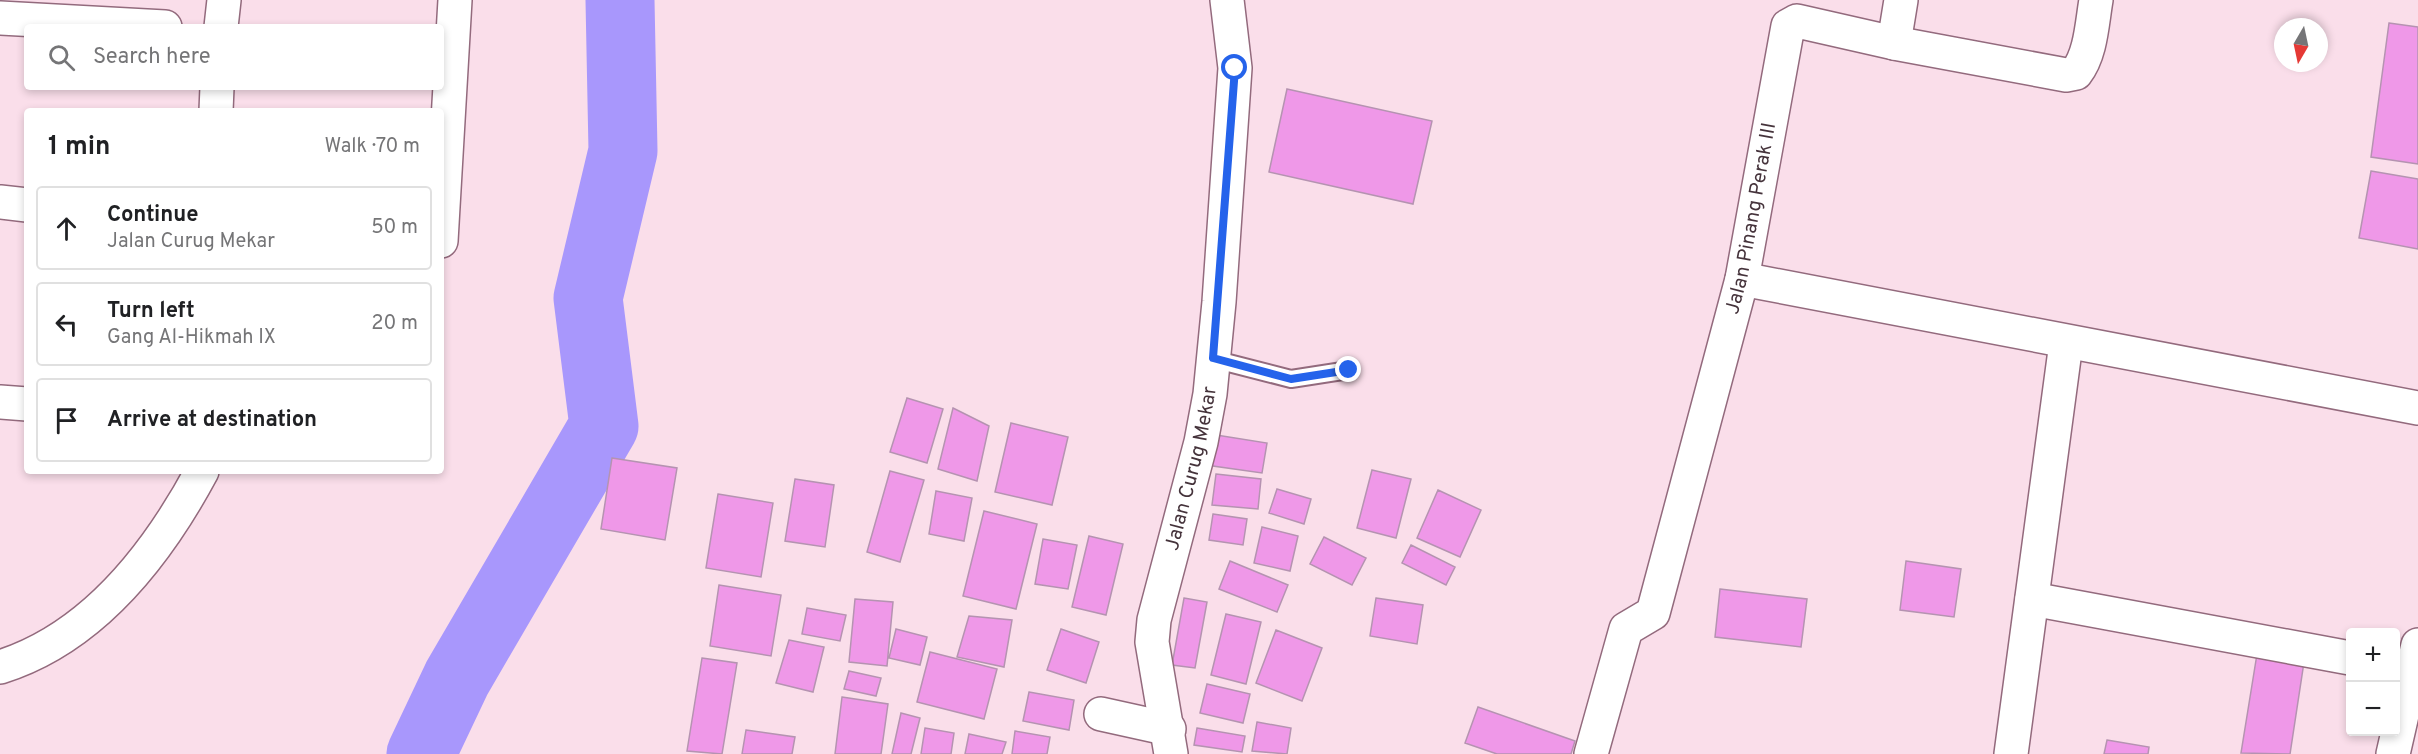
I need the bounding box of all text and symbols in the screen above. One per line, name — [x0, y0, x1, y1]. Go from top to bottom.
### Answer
north arrow — [2274, 18, 2328, 72]
search box — [24, 24, 444, 90]
icon: search — [45, 41, 78, 74]
text: Search here — [93, 44, 211, 71]
route start — [1221, 54, 1247, 80]
street label: Jalan Pinang Perak III — [1720, 121, 1783, 317]
text: 1 min — [48, 131, 110, 164]
text: Walk · 70 m — [324, 134, 420, 160]
text: Continue — [107, 202, 198, 229]
icon: ahead — [50, 212, 83, 245]
text: 50 m — [371, 215, 418, 241]
text: Jalan Curug Mekar — [107, 229, 275, 255]
text: Turn left — [107, 298, 195, 325]
icon: left — [50, 308, 83, 341]
text: 20 m — [371, 311, 418, 337]
text: Gang Al-Hikmah IX — [107, 325, 276, 351]
route end — [1335, 356, 1361, 382]
street label: Jalan Curug Mekar — [1160, 385, 1224, 553]
icon: arrive — [50, 404, 83, 437]
text: Arrive at destination — [107, 407, 317, 434]
map controls — [2346, 628, 2400, 736]
button: + — [2346, 628, 2400, 682]
button: − — [2346, 682, 2400, 736]

